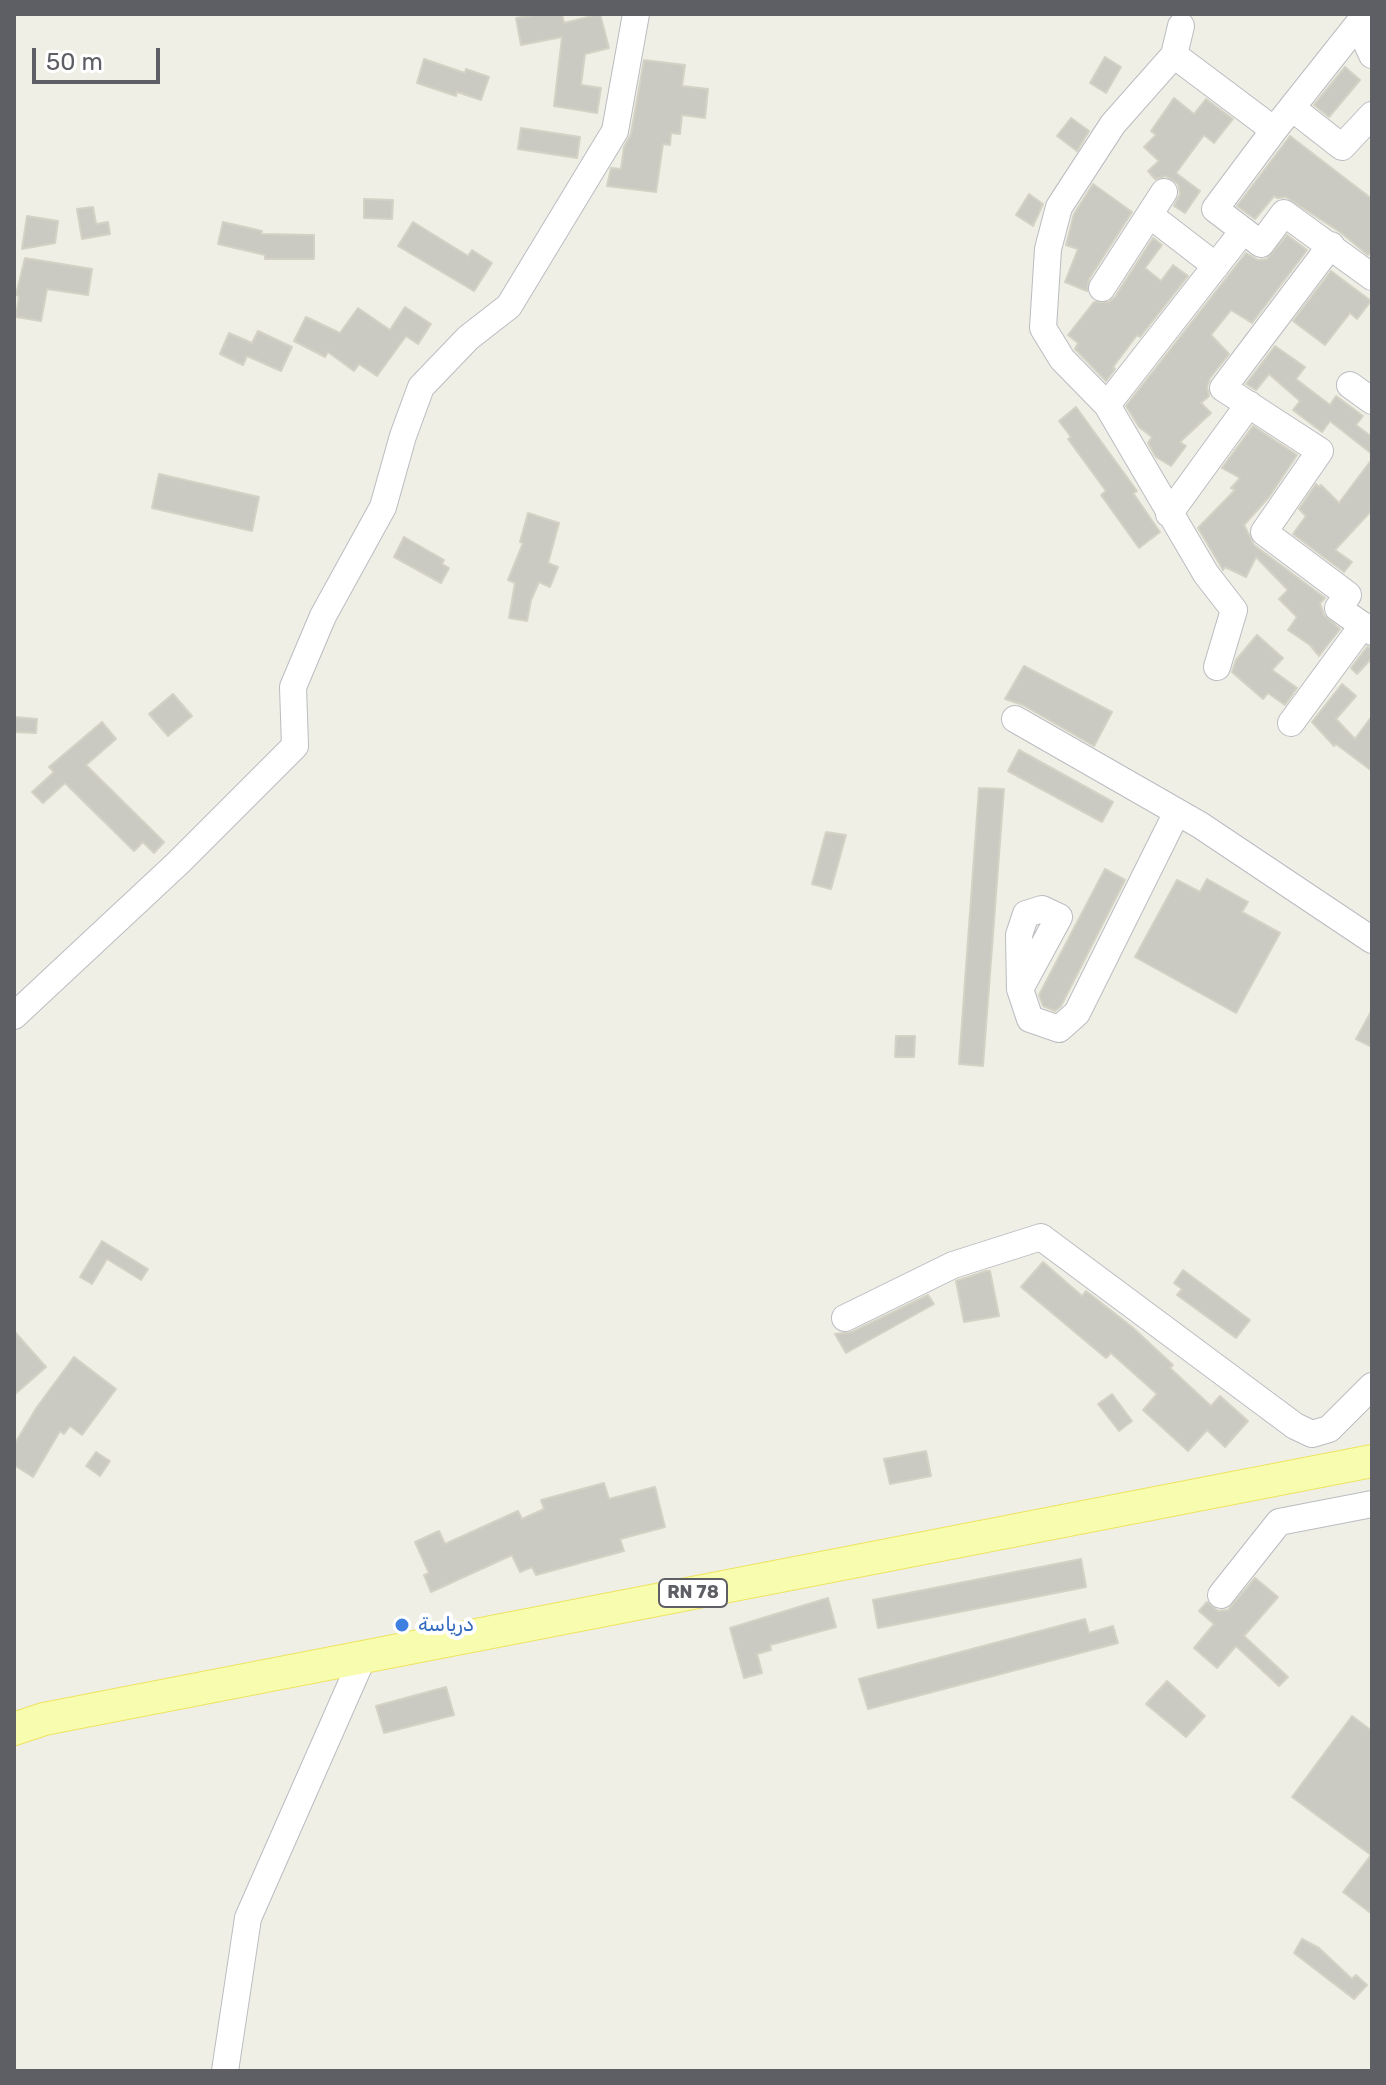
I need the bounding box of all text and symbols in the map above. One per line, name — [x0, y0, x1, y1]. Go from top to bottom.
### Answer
scale bar — [36, 32, 164, 82]
text: 50 m — [46, 48, 103, 76]
road number: RN 78 — [659, 1579, 727, 1607]
place label: درياسة — [418, 1613, 474, 1637]
marker: درياسة — [393, 1616, 411, 1634]

